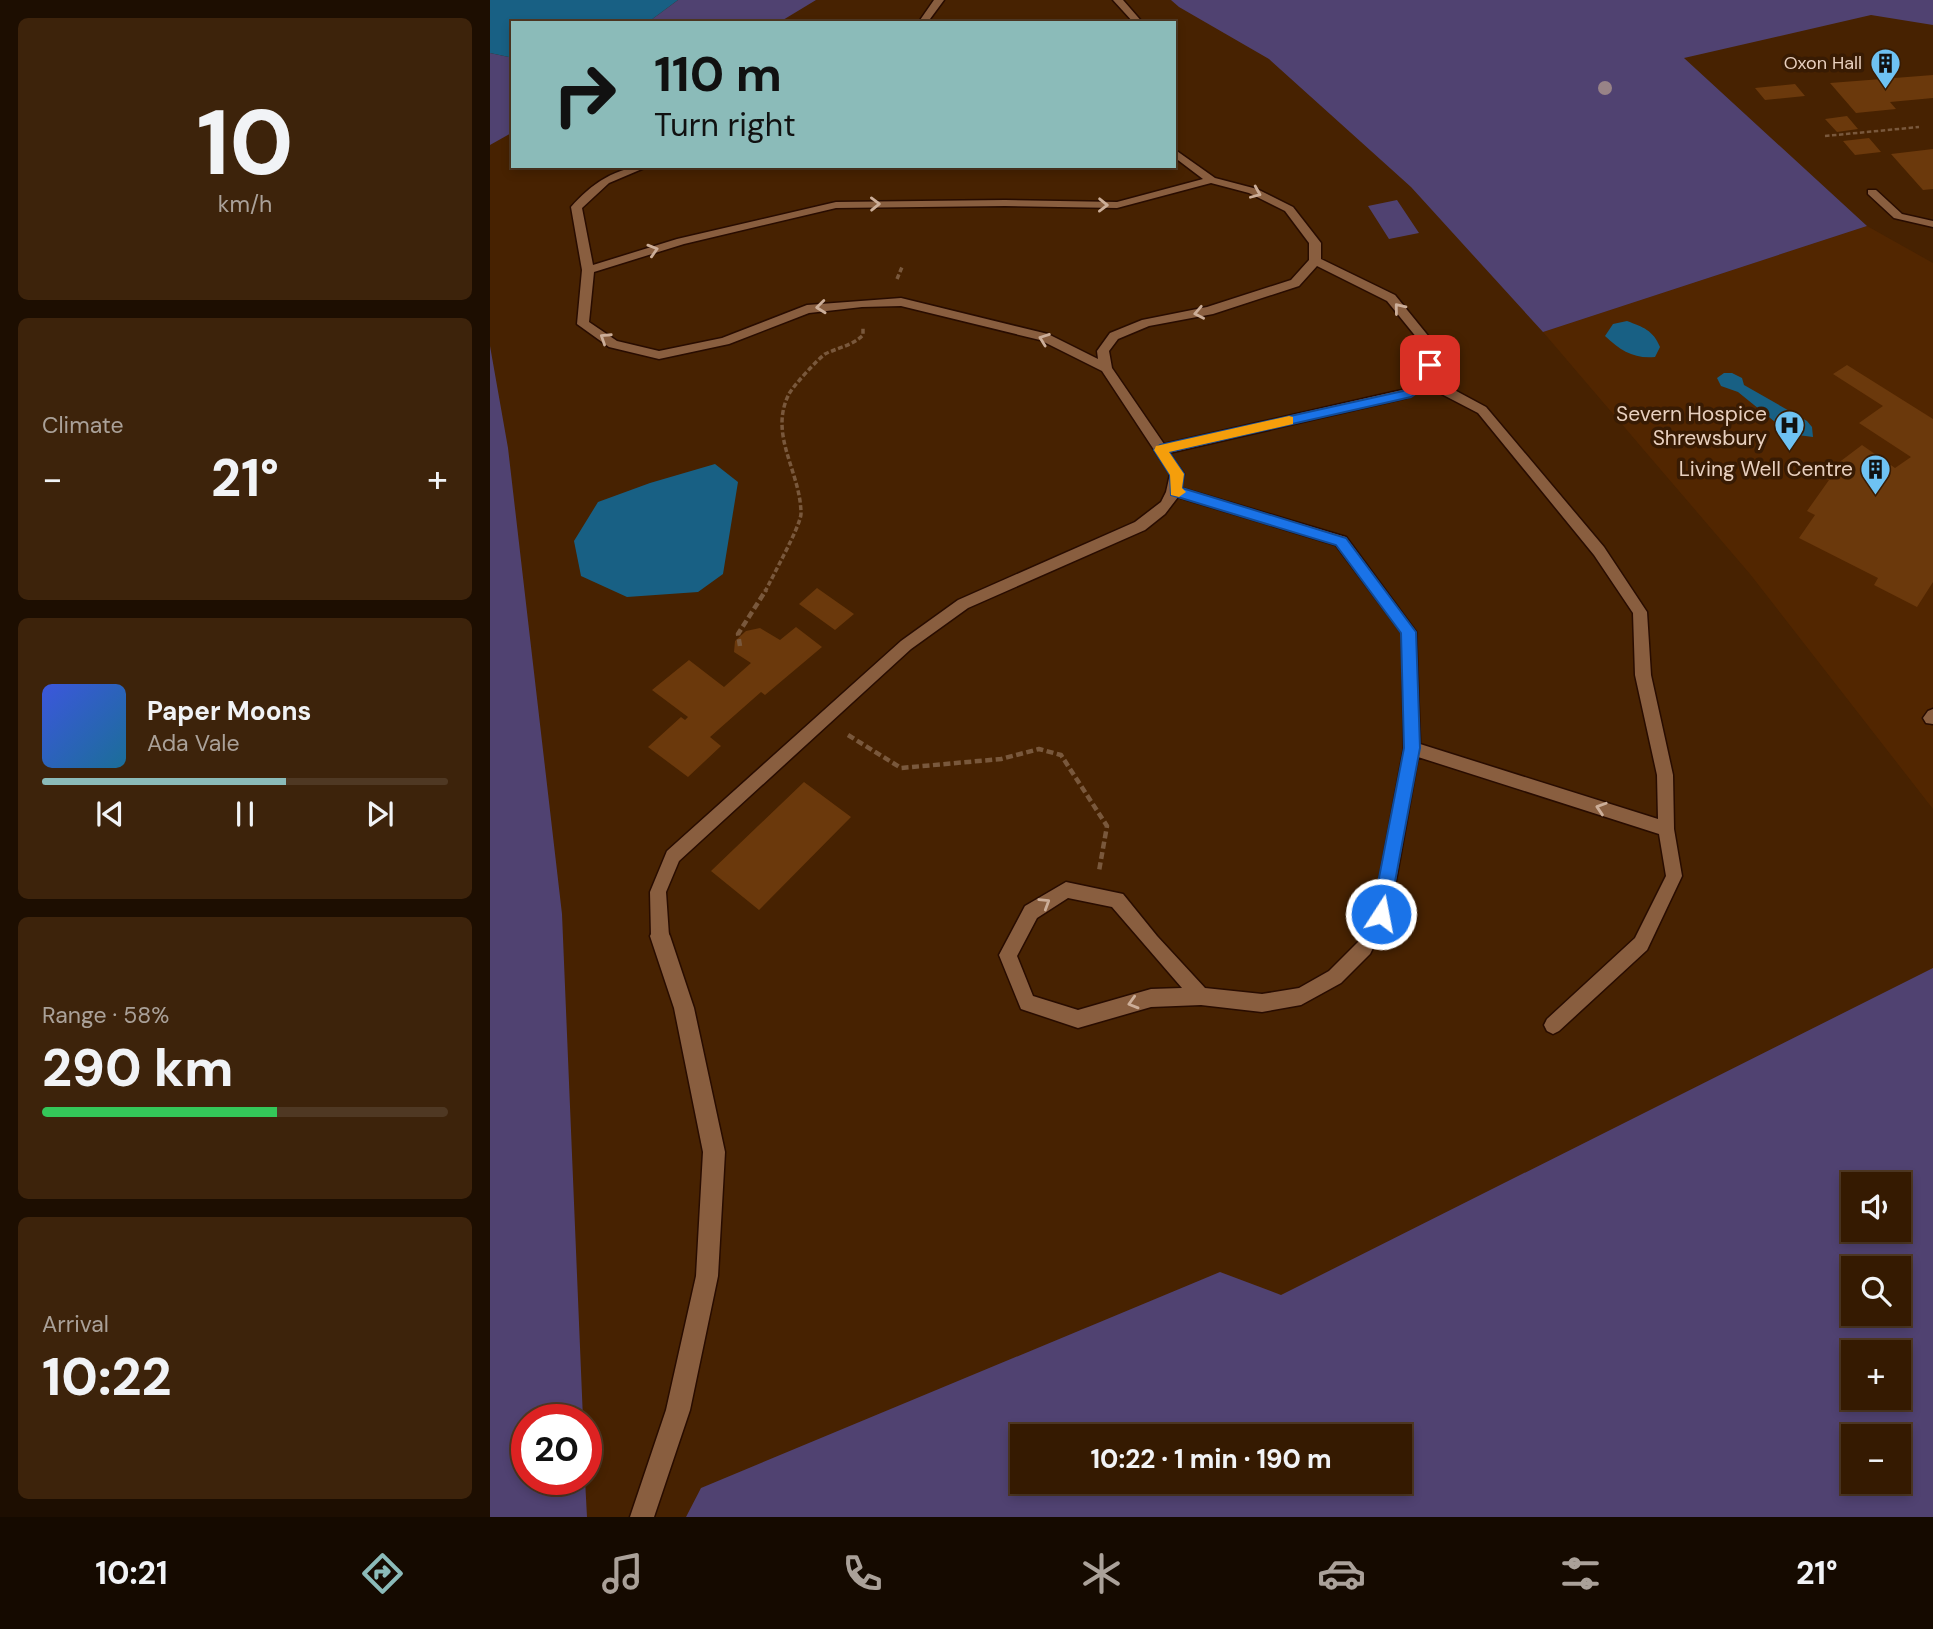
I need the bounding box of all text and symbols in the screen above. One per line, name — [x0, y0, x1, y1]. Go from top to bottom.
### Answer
text: 110 m — [654, 42, 782, 106]
building icon: Oxon Hall — [1868, 46, 1902, 90]
icon: right — [539, 49, 630, 140]
place label: Oxon Hall — [1784, 51, 1862, 75]
text: 10 — [196, 84, 294, 202]
text: Turn right — [654, 104, 796, 146]
one-way arrow — [1249, 185, 1261, 199]
text: km/h — [218, 189, 272, 219]
one-way arrow — [871, 196, 881, 212]
one-way arrow — [1098, 197, 1109, 213]
one-way arrow — [647, 243, 659, 258]
one-way arrow — [816, 299, 827, 314]
one-way arrow — [1395, 304, 1408, 316]
one-way arrow — [1193, 305, 1205, 320]
one-way arrow — [1039, 333, 1051, 347]
one-way arrow — [599, 334, 612, 347]
pin — [1400, 335, 1460, 395]
icon: arrive — [1411, 346, 1449, 384]
place label: Severn Hospice Shrewsbury — [1616, 400, 1767, 452]
hospital icon: Severn Hospice Shrewsbury — [1773, 409, 1807, 453]
text: Climate — [42, 410, 124, 440]
text: 21° — [211, 444, 279, 512]
building icon: Living Well Centre — [1859, 452, 1893, 496]
text: − — [42, 454, 63, 504]
text: + — [427, 454, 448, 504]
place label: Living Well Centre — [1679, 455, 1853, 483]
text: Paper Moons — [147, 694, 311, 728]
text: Ada Vale — [147, 728, 240, 758]
icon: previous — [91, 795, 129, 833]
icon: pause — [226, 795, 264, 833]
icon: next — [361, 795, 399, 833]
one-way arrow — [1595, 802, 1607, 817]
position arrow — [1344, 877, 1418, 951]
one-way arrow — [1037, 899, 1050, 912]
one-way arrow — [1127, 995, 1139, 1009]
text: Range · 58% — [42, 1000, 169, 1030]
text: 290 km — [42, 1034, 233, 1102]
map controls — [1841, 1172, 1911, 1494]
button: sound — [1841, 1172, 1911, 1242]
button: search — [1841, 1256, 1911, 1326]
text: Arrival — [42, 1309, 109, 1339]
button: + — [1841, 1340, 1911, 1410]
text: 10:22 — [42, 1343, 172, 1411]
speed limit sign: 20 — [511, 1404, 602, 1495]
button: − — [1841, 1424, 1911, 1494]
text: 10:22 · 1 min · 190 m — [1091, 1442, 1331, 1476]
icon: directions — [358, 1549, 407, 1598]
icon: music — [598, 1549, 647, 1598]
icon: phone — [838, 1549, 887, 1598]
icon: climate — [1077, 1549, 1126, 1598]
icon: car — [1317, 1549, 1366, 1598]
icon: filters — [1556, 1549, 1605, 1598]
text: 10:21 — [95, 1552, 168, 1594]
text: 21° — [1796, 1552, 1838, 1594]

